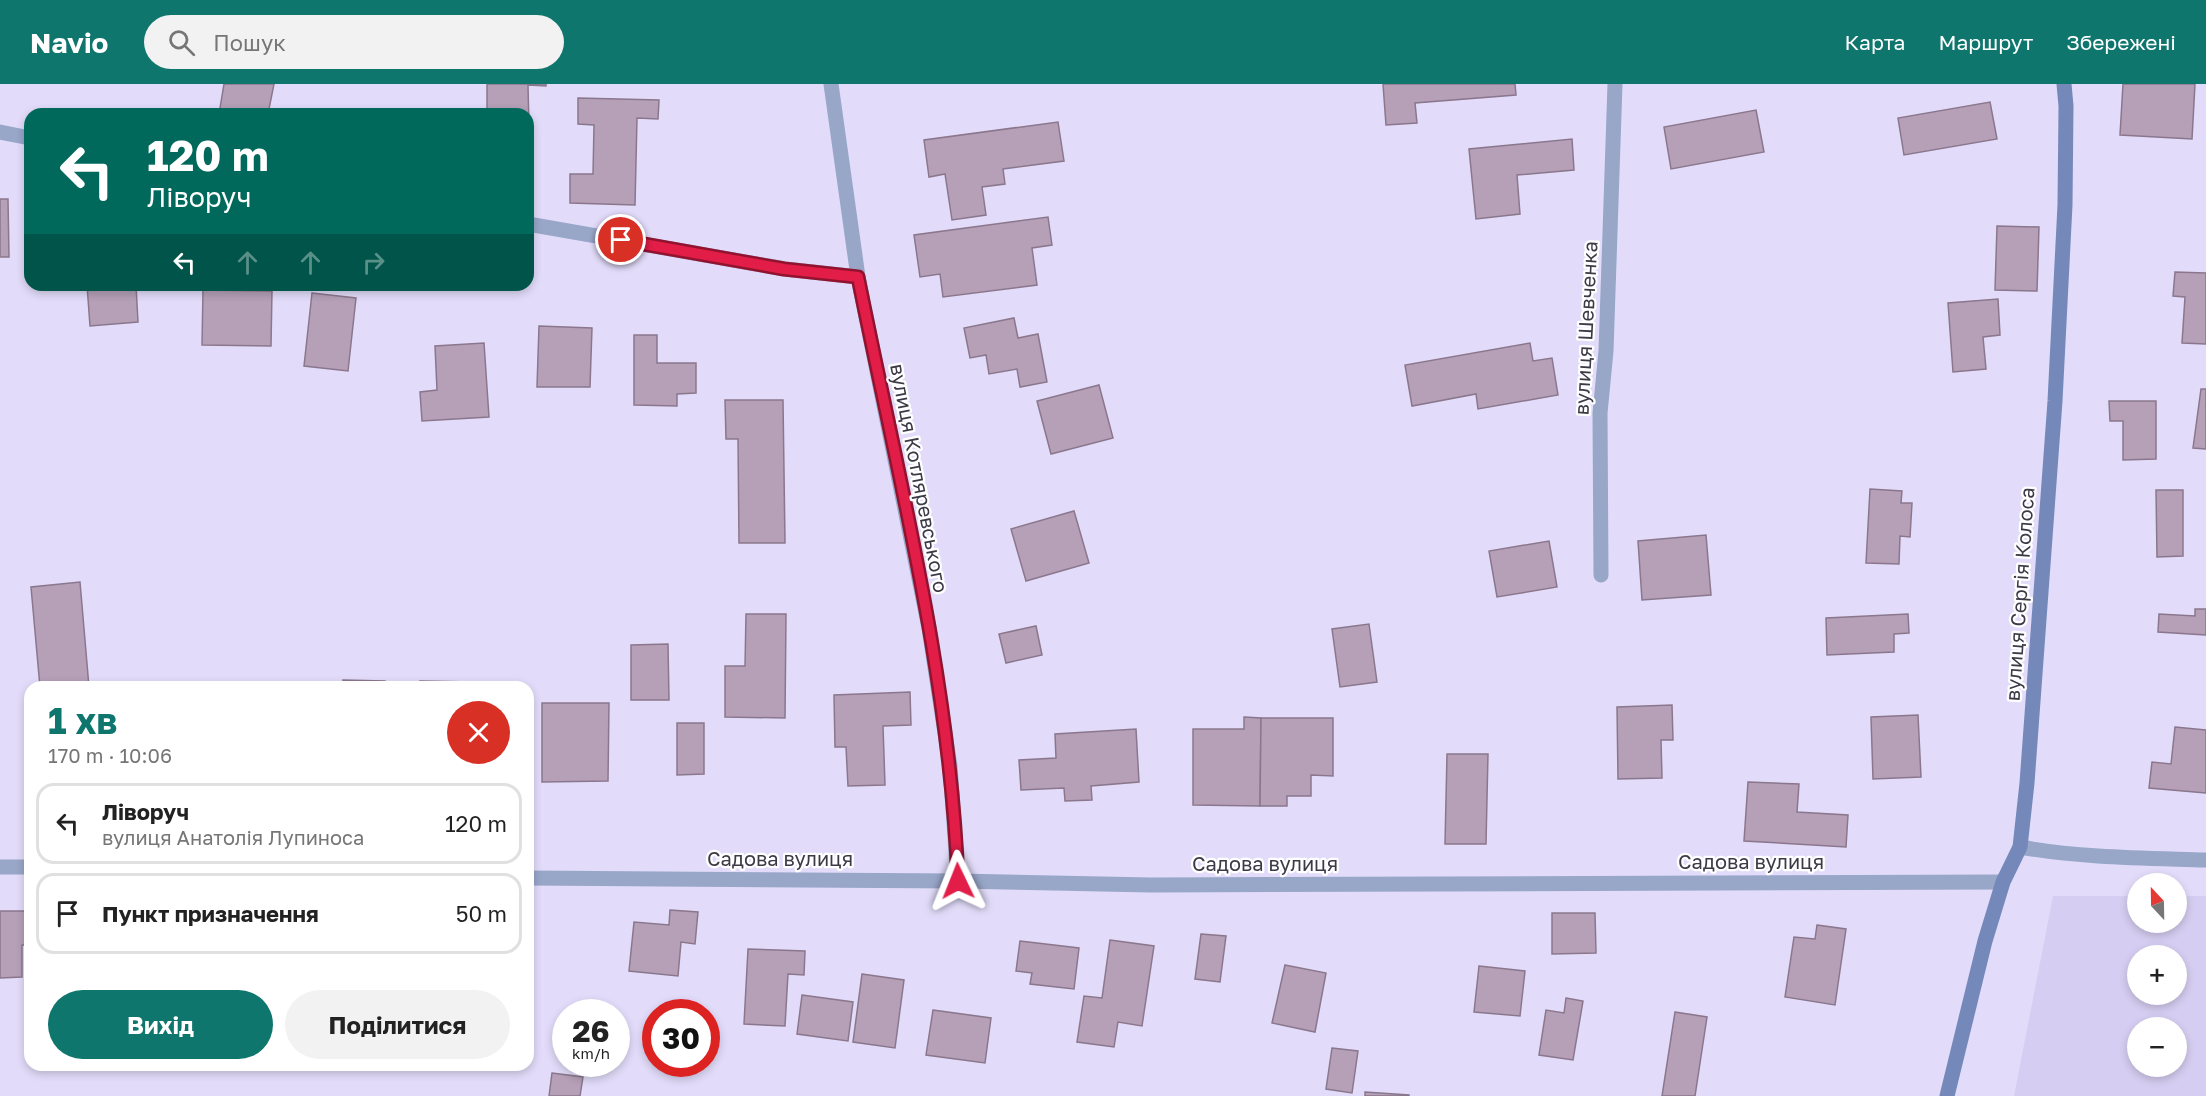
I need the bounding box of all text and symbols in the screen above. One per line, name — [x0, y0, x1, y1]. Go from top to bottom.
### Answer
search box — [144, 15, 564, 69]
text: Navio — [30, 26, 108, 59]
icon: search — [165, 26, 198, 59]
text: Пошук — [213, 29, 286, 56]
text: Карта — [1845, 29, 1905, 55]
text: Маршрут — [1938, 29, 2033, 55]
text: Збережені — [2066, 29, 2176, 55]
text: 120 m — [147, 130, 269, 180]
icon: left — [48, 132, 126, 210]
text: Ліворуч — [147, 181, 251, 213]
pin — [595, 214, 646, 265]
icon: arrive — [604, 223, 637, 256]
street label: вулиця Шевченка — [1568, 240, 1602, 416]
icon: left — [168, 246, 201, 279]
icon: ahead — [231, 246, 264, 279]
icon: ahead — [294, 246, 327, 279]
icon: right — [357, 246, 390, 279]
street label: вулиця Котляревського — [886, 361, 954, 595]
street label: вулиця Сергія Колоса — [2000, 486, 2038, 702]
text: 1 хв — [48, 699, 117, 742]
button: close — [447, 701, 510, 764]
text: 170 m · 10:06 — [48, 743, 172, 767]
text: Ліворуч — [102, 798, 189, 825]
icon: left — [51, 807, 84, 840]
text: 120 m — [445, 810, 507, 837]
text: вулиця Анатолія Лупиноса — [102, 825, 364, 849]
street label: Садова вулиця — [707, 846, 853, 870]
position arrow — [926, 849, 990, 913]
street label: Садова вулиця — [1678, 849, 1824, 873]
street label: Садова вулиця — [1192, 851, 1338, 875]
north arrow — [2127, 873, 2187, 933]
map controls — [2127, 873, 2187, 1077]
icon: arrive — [51, 897, 84, 930]
text: Пункт призначення — [102, 900, 319, 927]
text: 50 m — [456, 900, 507, 927]
button: + — [2127, 945, 2187, 1005]
button: Вихід — [48, 990, 273, 1059]
button: Поділитися — [285, 990, 510, 1059]
speed limit sign: 30 — [642, 999, 720, 1077]
text: 26 — [572, 1013, 610, 1049]
button: − — [2127, 1017, 2187, 1077]
text: km/h — [572, 1044, 610, 1062]

